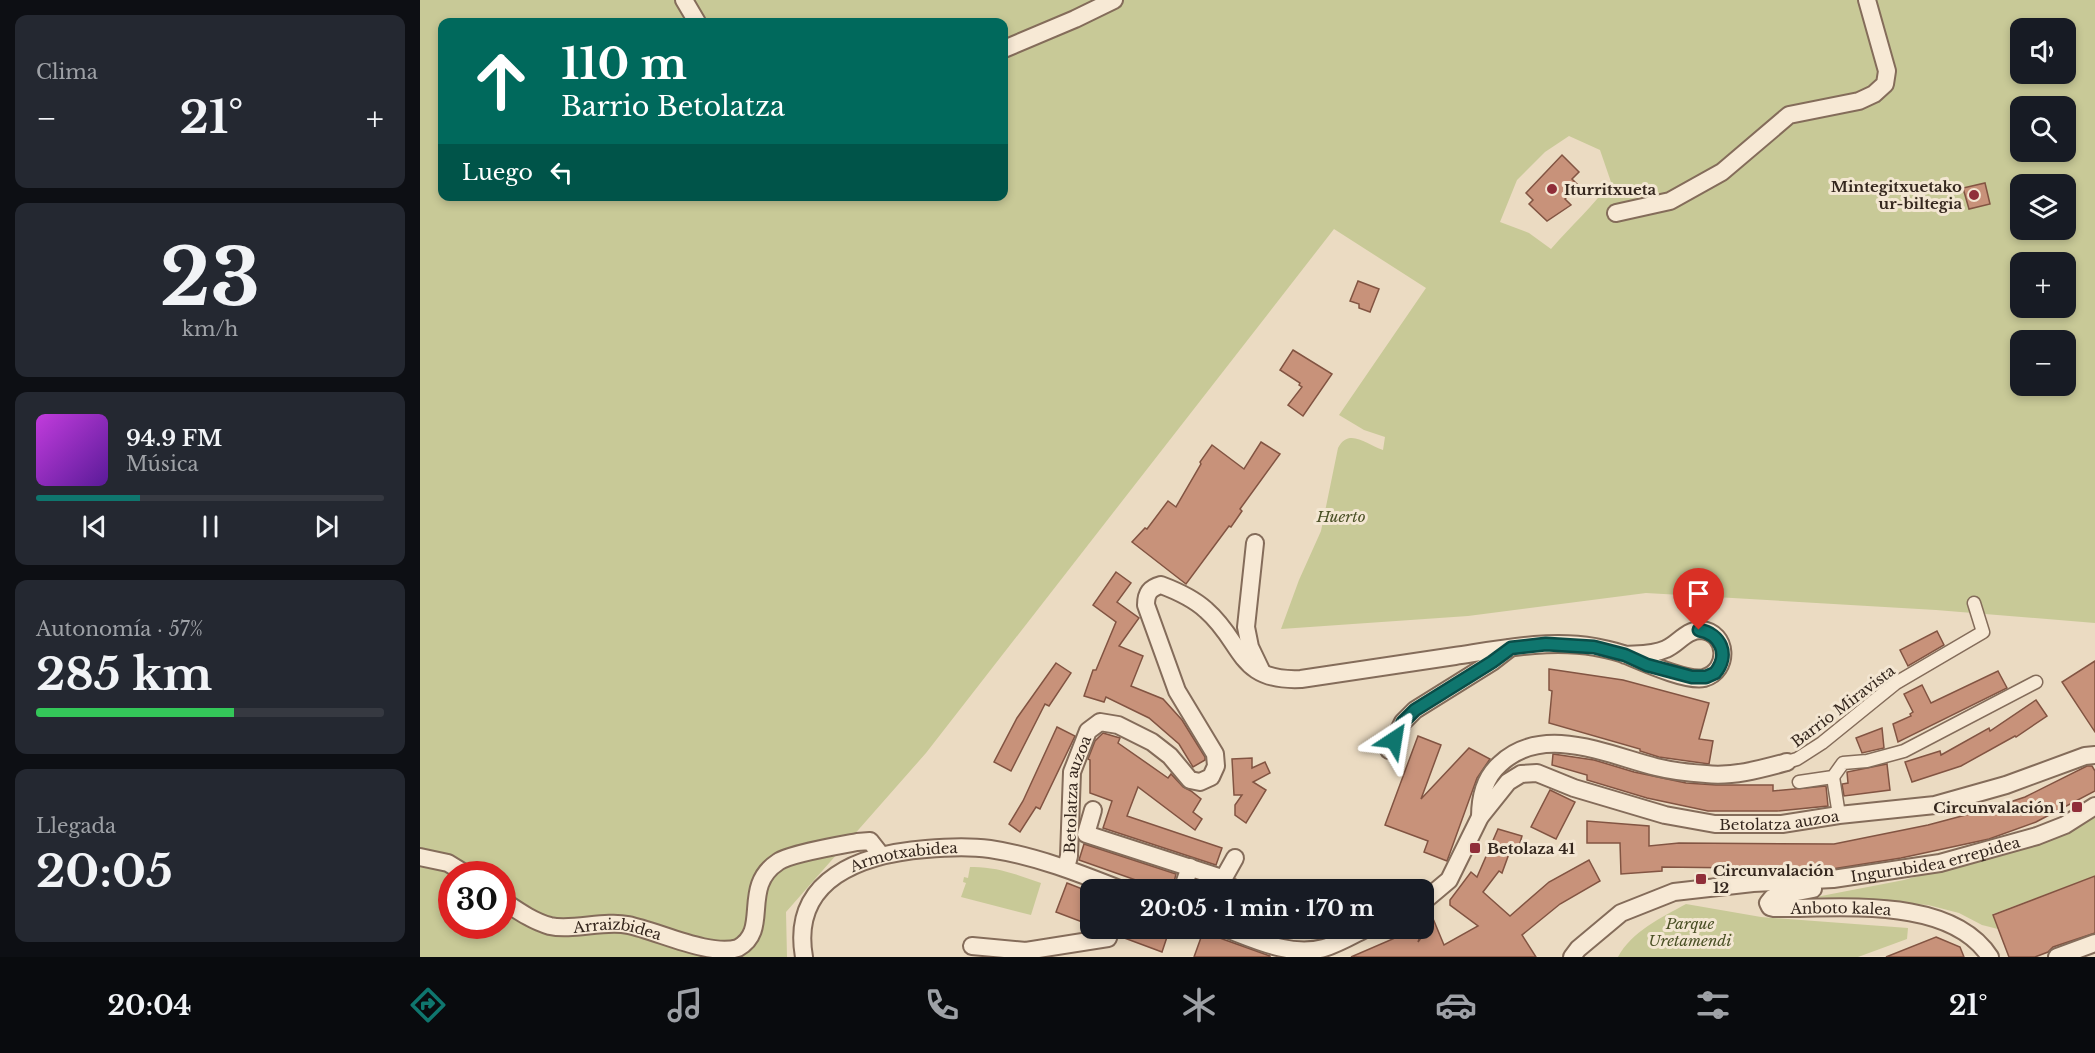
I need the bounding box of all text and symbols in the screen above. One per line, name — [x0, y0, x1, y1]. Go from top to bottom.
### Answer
map controls — [2010, 18, 2076, 396]
button: sound — [2010, 18, 2076, 84]
text: 110 m — [561, 38, 687, 90]
icon: ahead — [462, 42, 540, 120]
text: Clima — [36, 60, 98, 84]
text: 21° — [179, 89, 243, 145]
text: Barrio Betolatza — [561, 90, 785, 123]
button: search — [2010, 96, 2076, 162]
text: − — [36, 98, 57, 139]
text: + — [366, 98, 384, 139]
icon: left — [545, 156, 578, 189]
text: Luego — [462, 159, 533, 186]
button: layers — [2010, 174, 2076, 240]
place label: Mintegitxuetako ur-biltegia — [1831, 177, 1962, 213]
place label: Iturritxueta — [1564, 180, 1656, 199]
marker: Iturritxueta — [1545, 182, 1559, 196]
marker: Mintegitxuetako ur-biltegia — [1967, 188, 1981, 202]
text: 23 — [160, 229, 260, 326]
button: + — [2010, 252, 2076, 318]
text: km/h — [182, 317, 238, 341]
button: − — [2010, 330, 2076, 396]
text: 94.9 FM — [126, 425, 222, 452]
text: Música — [126, 452, 199, 476]
park label: Huerto — [1315, 507, 1366, 526]
icon: previous — [78, 510, 111, 543]
icon: pause — [194, 510, 227, 543]
icon: next — [310, 510, 343, 543]
pin — [1673, 568, 1724, 630]
icon: arrive — [1682, 577, 1715, 610]
text: Autonomía · 57% — [36, 617, 203, 641]
text: 285 km — [36, 646, 212, 702]
street label: Barrio Miravista — [1787, 660, 1899, 751]
position arrow — [1362, 708, 1426, 772]
street label: Betolatza auzoa — [1060, 732, 1095, 854]
place label: Circunvalación 1 — [1933, 798, 2065, 817]
marker: Circunvalación 1 — [2070, 800, 2084, 814]
street label: Betolatza auzoa — [1719, 806, 1841, 834]
text: Llegada — [36, 814, 116, 838]
street label: Ingurubidea errepidea — [1849, 832, 2023, 886]
street label: Armotxabidea — [846, 838, 959, 876]
place label: Betolaza 41 — [1487, 839, 1575, 858]
marker: Betolaza 41 — [1468, 841, 1482, 855]
text: 20:05 — [36, 843, 173, 899]
speed limit sign: 30 — [438, 861, 516, 939]
place label: Circunvalación 12 — [1713, 861, 1834, 897]
marker: Circunvalación 12 — [1694, 872, 1708, 886]
text: 20:05 · 1 min · 170 m — [1140, 895, 1374, 922]
street label: Anboto kalea — [1789, 898, 1893, 919]
street label: Arraizbidea — [571, 914, 665, 944]
park label: Parque Uretamendi — [1649, 914, 1732, 950]
icon: directions — [407, 984, 449, 1026]
icon: music — [664, 984, 706, 1026]
icon: phone — [921, 984, 963, 1026]
icon: climate — [1178, 984, 1220, 1026]
icon: car — [1435, 984, 1477, 1026]
icon: filters — [1692, 984, 1734, 1026]
text: 20:04 — [108, 989, 191, 1022]
text: 21° — [1949, 989, 1987, 1022]

